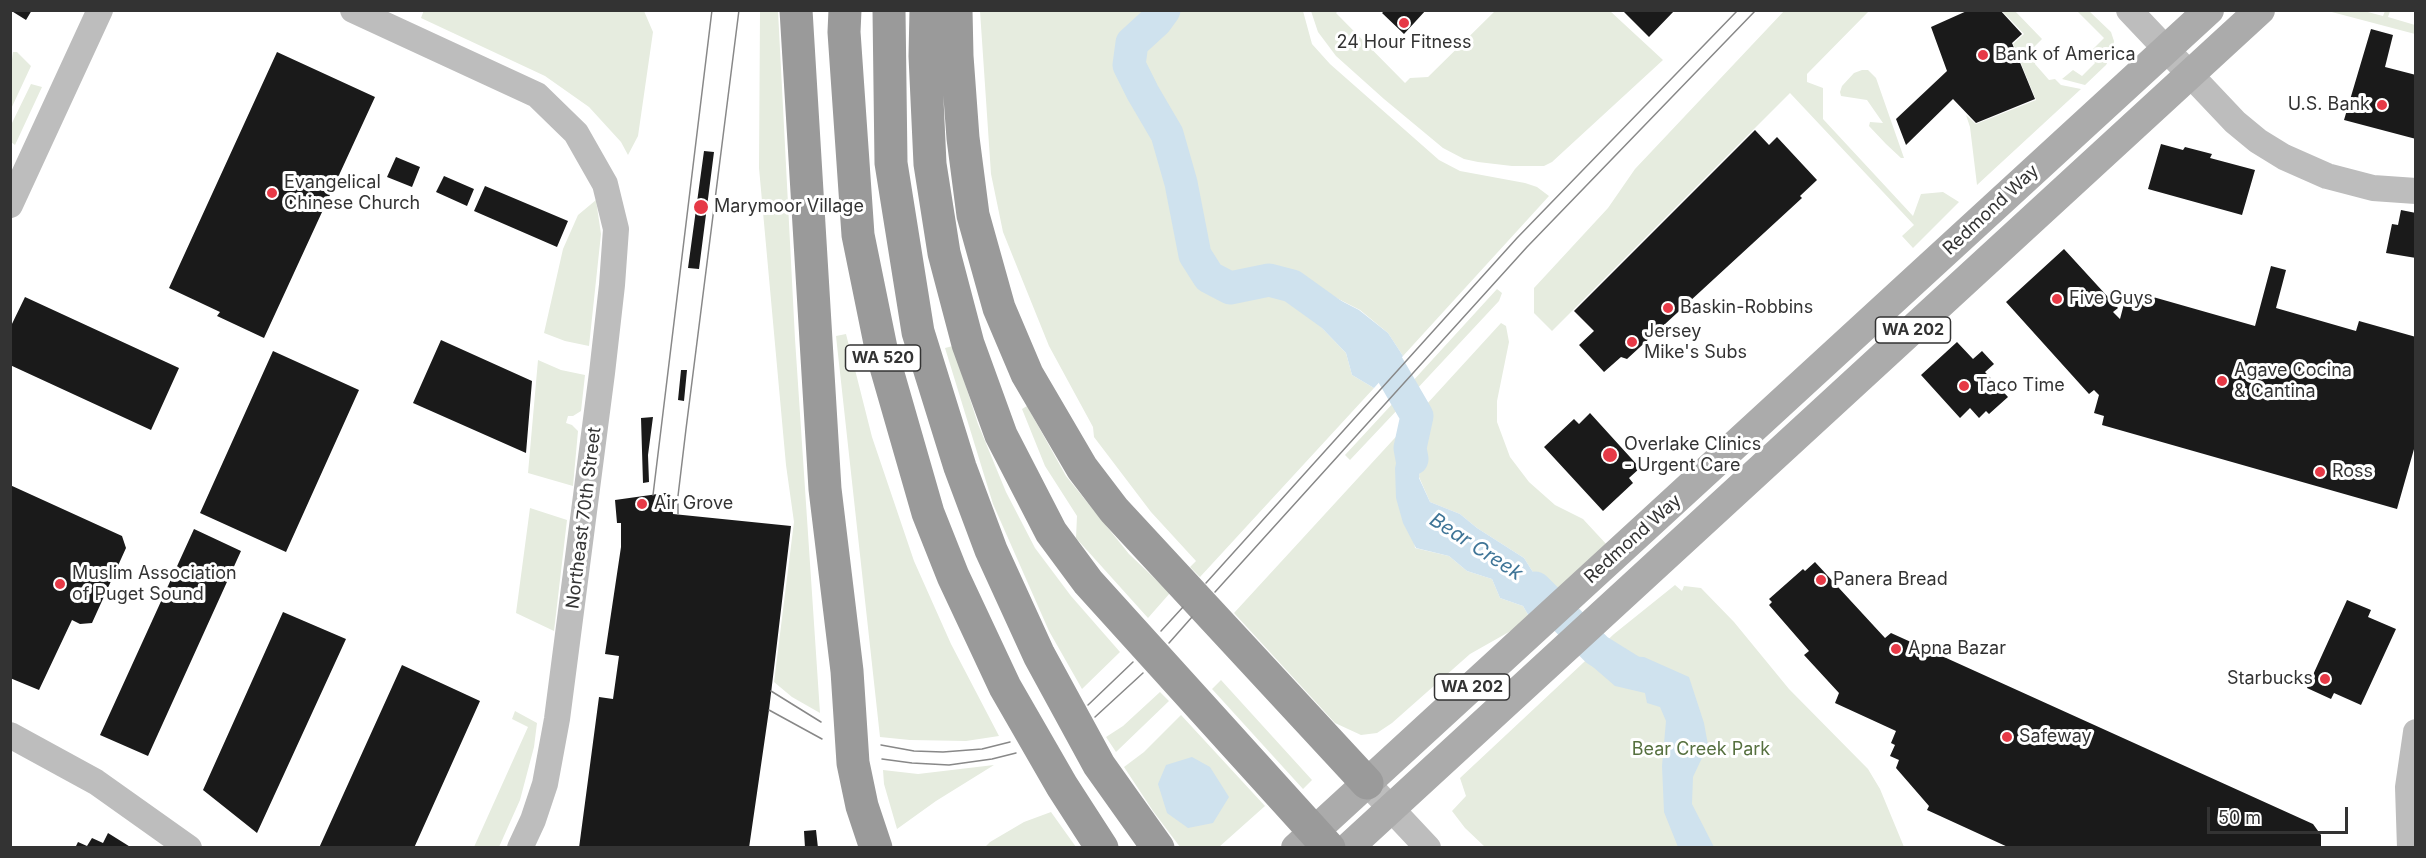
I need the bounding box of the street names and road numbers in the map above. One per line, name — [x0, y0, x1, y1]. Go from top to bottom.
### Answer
street label: Redmond Way — [1939, 160, 2043, 260]
road number: WA 202 — [1876, 317, 1950, 343]
road number: WA 520 — [846, 345, 920, 371]
street label: Northeast 70th Street — [562, 426, 606, 610]
street label: Redmond Way — [1580, 490, 1686, 588]
road number: WA 202 — [1434, 674, 1510, 700]

